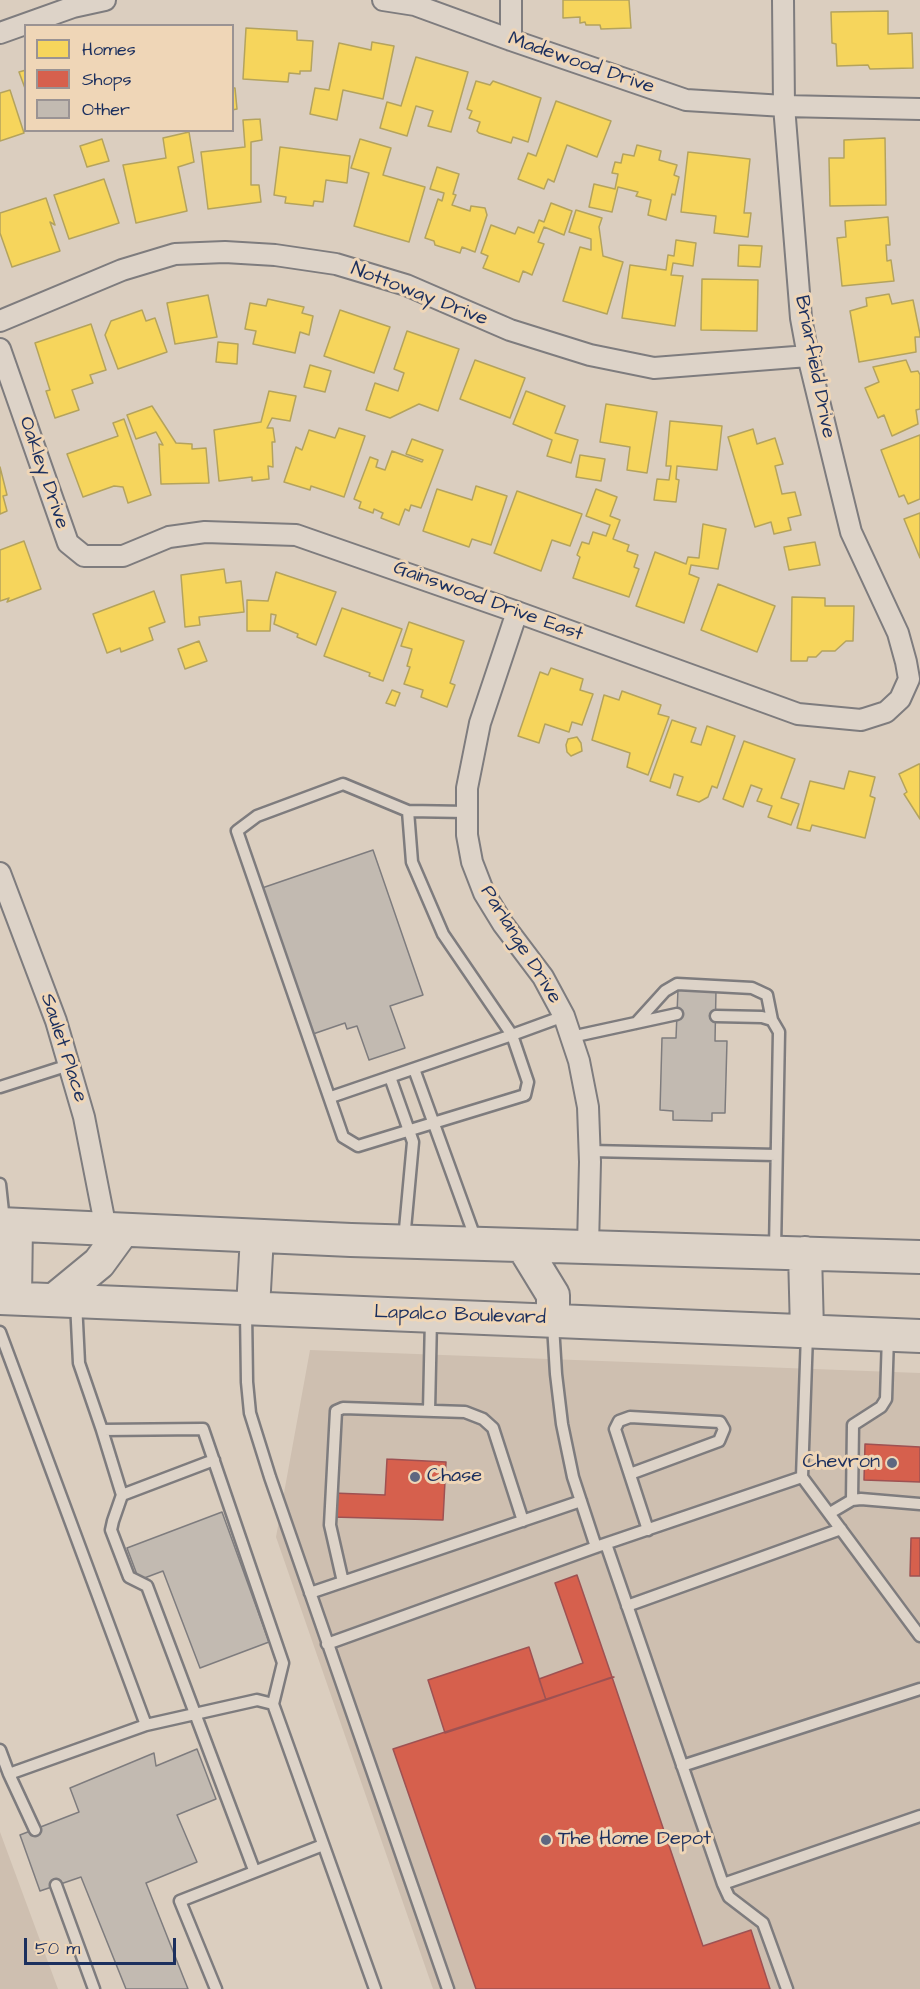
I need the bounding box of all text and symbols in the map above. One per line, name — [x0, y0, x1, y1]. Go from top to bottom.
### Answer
legend — [24, 24, 234, 132]
street label: Madewood Drive — [505, 28, 657, 100]
text: Homes — [82, 37, 136, 62]
text: Shops — [82, 67, 132, 92]
text: Other — [82, 97, 130, 122]
street label: Nottoway Drive — [347, 258, 491, 332]
street label: Briarfield Drive — [788, 294, 840, 440]
street label: Oakley Drive — [13, 414, 73, 532]
street label: Gainswood Drive East — [390, 556, 586, 648]
street label: Parlange Drive — [474, 882, 566, 1008]
street label: Saulet Place — [34, 991, 92, 1105]
street label: Lapalco Boulevard — [374, 1301, 546, 1331]
place label: Chevron — [802, 1451, 880, 1475]
marker: Chevron — [885, 1456, 899, 1470]
place label: Chase — [427, 1465, 482, 1489]
marker: Chase — [408, 1470, 422, 1484]
place label: The Home Depot — [558, 1828, 711, 1852]
marker: The Home Depot — [539, 1833, 553, 1847]
scale bar — [27, 1926, 178, 1964]
text: 50 m — [35, 1936, 80, 1961]

